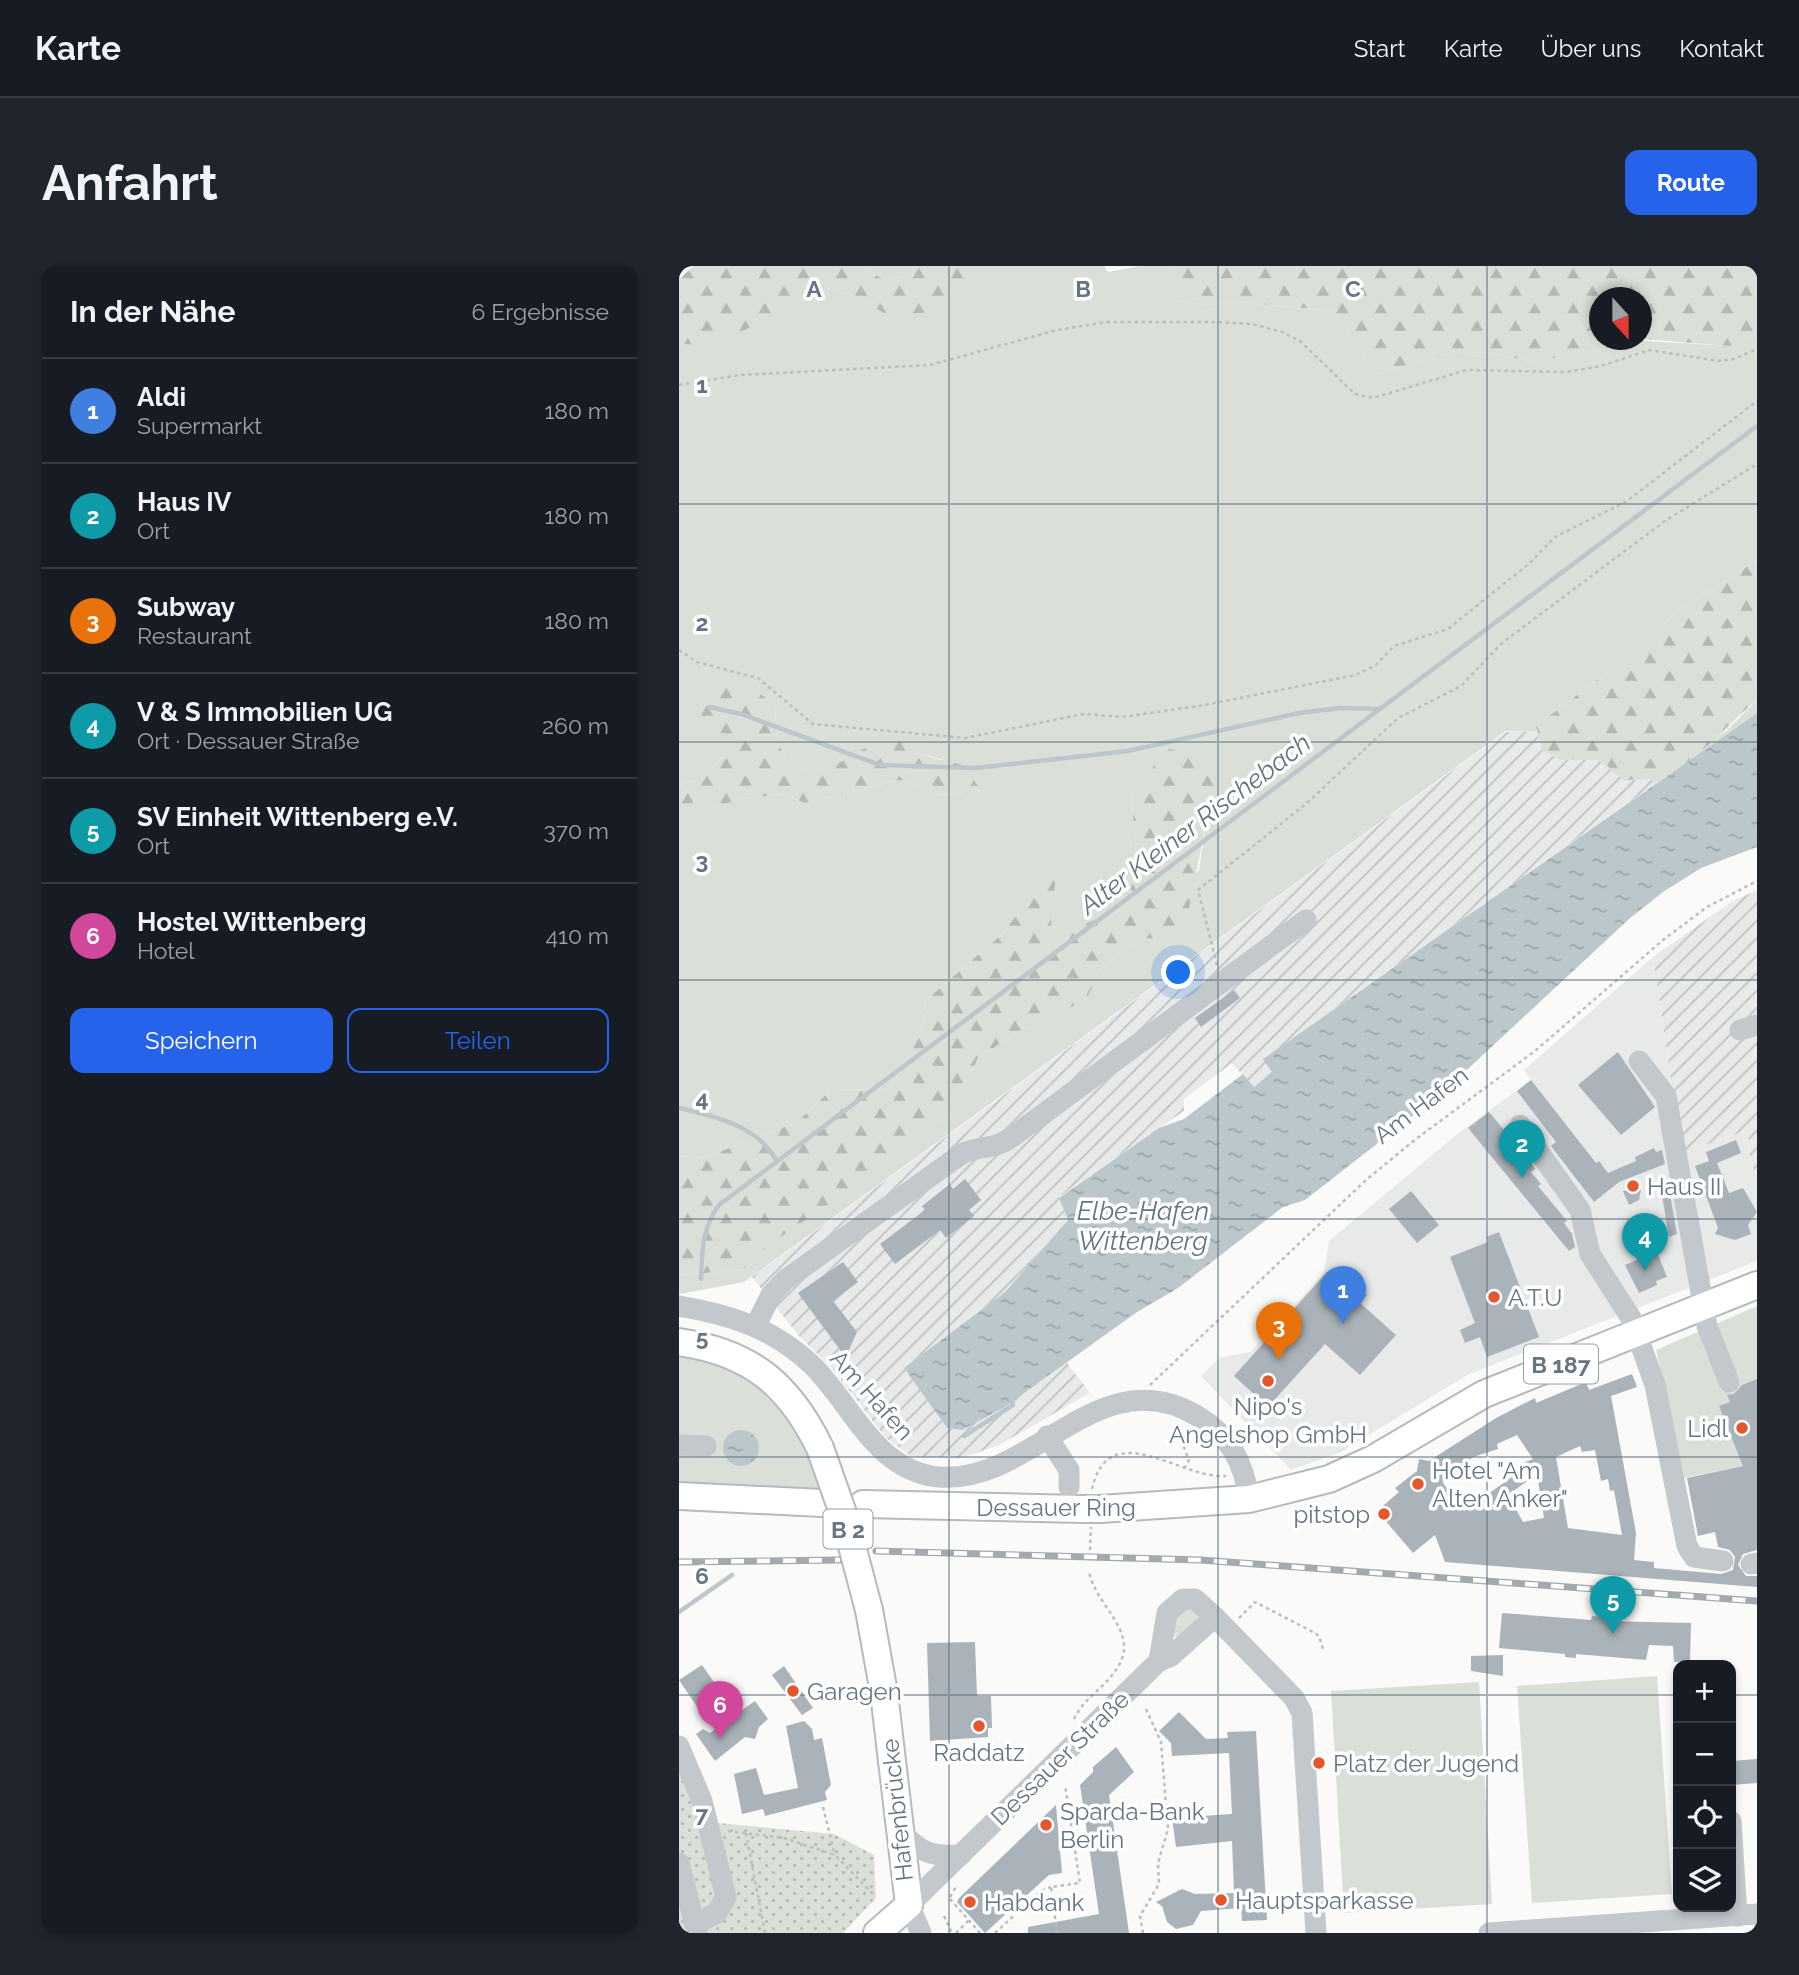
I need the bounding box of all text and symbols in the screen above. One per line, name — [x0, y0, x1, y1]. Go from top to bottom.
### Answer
text: Karte — [35, 29, 121, 68]
text: Start — [1354, 34, 1406, 63]
text: Karte — [1444, 34, 1503, 63]
text: Über uns — [1541, 34, 1641, 63]
text: Kontakt — [1679, 34, 1764, 63]
button: Route — [1625, 150, 1757, 215]
text: Anfahrt — [42, 154, 218, 211]
text: A — [806, 275, 822, 302]
text: B — [1075, 275, 1091, 302]
text: C — [1345, 275, 1361, 302]
north arrow — [1589, 287, 1652, 350]
text: In der Nähe — [70, 294, 235, 329]
text: 6 Ergebnisse — [472, 298, 609, 325]
text: 1 — [696, 371, 708, 398]
text: Aldi — [137, 382, 186, 412]
text: 1 — [87, 397, 99, 424]
text: 180 m — [544, 397, 609, 424]
text: Supermarkt — [137, 412, 262, 439]
text: Haus IV — [137, 487, 231, 517]
text: 2 — [87, 502, 99, 529]
text: 180 m — [544, 502, 609, 529]
text: Ort — [137, 517, 170, 544]
text: Subway — [137, 592, 235, 622]
text: 3 — [87, 607, 99, 634]
text: 180 m — [544, 607, 609, 634]
text: 2 — [696, 609, 708, 636]
text: Restaurant — [137, 622, 252, 649]
text: V & S Immobilien UG — [137, 697, 392, 727]
text: 4 — [86, 712, 100, 739]
text: 260 m — [542, 712, 609, 739]
text: Ort · Dessauer Straße — [137, 727, 360, 754]
water label: Alter Kleiner Rischebach — [1072, 727, 1316, 922]
text: SV Einheit Wittenberg e.V. — [137, 802, 458, 832]
text: 5 — [87, 817, 99, 844]
text: 370 m — [544, 817, 609, 844]
text: Ort — [137, 832, 170, 859]
text: 3 — [696, 847, 708, 874]
text: Hostel Wittenberg — [137, 907, 366, 937]
text: 6 — [86, 922, 100, 949]
text: 410 m — [546, 922, 609, 949]
text: Hotel — [137, 937, 195, 964]
your location — [1161, 955, 1195, 989]
button: Speichern — [70, 1008, 333, 1073]
button: Teilen — [347, 1008, 609, 1073]
street label: Am Hafen — [1368, 1060, 1474, 1150]
text: 4 — [695, 1085, 709, 1112]
pin: 2 — [1499, 1120, 1545, 1178]
place label: Haus II — [1647, 1172, 1722, 1201]
marker: Haus II — [1625, 1178, 1641, 1194]
water label: Elbe-Hafen Wittenberg — [1077, 1196, 1209, 1256]
pin: 4 — [1622, 1213, 1668, 1271]
pin: 1 — [1320, 1266, 1366, 1324]
place label: A.T.U — [1508, 1283, 1562, 1312]
marker: A.T.U — [1486, 1289, 1502, 1305]
pin: 3 — [1256, 1302, 1302, 1360]
text: 5 — [696, 1324, 709, 1351]
street label: Am Hafen — [824, 1344, 920, 1446]
road number: B 187 — [1524, 1344, 1598, 1384]
marker: Nipo's Angelshop GmbH — [1260, 1373, 1276, 1389]
place label: Nipo's Angelshop GmbH — [1169, 1392, 1367, 1449]
place label: Lidl — [1687, 1414, 1728, 1443]
marker: Lidl — [1734, 1420, 1750, 1436]
place label: Hotel "Am Alten Anker" — [1432, 1456, 1568, 1513]
marker: Hotel "Am Alten Anker" — [1410, 1476, 1426, 1492]
street label: Dessauer Ring — [976, 1493, 1136, 1522]
place label: pitstop — [1293, 1500, 1370, 1529]
marker: pitstop — [1376, 1506, 1392, 1522]
road number: B 2 — [823, 1510, 873, 1548]
text: 6 — [695, 1562, 709, 1589]
pin: 5 — [1590, 1576, 1636, 1634]
map controls — [1673, 1660, 1736, 1912]
button: + — [1673, 1660, 1736, 1723]
place label: Garagen — [807, 1677, 902, 1706]
pin: 6 — [697, 1681, 743, 1739]
marker: Garagen — [785, 1683, 801, 1699]
street label: Dessauer Straße — [985, 1685, 1135, 1831]
marker: Raddatz — [971, 1718, 987, 1734]
button: − — [1673, 1723, 1736, 1786]
street label: Hafenbrücke — [875, 1737, 919, 1883]
place label: Raddatz — [933, 1738, 1025, 1767]
place label: Platz der Jugend — [1333, 1749, 1519, 1778]
marker: Platz der Jugend — [1311, 1755, 1327, 1771]
button: locate — [1673, 1786, 1736, 1849]
place label: Sparda-Bank Berlin — [1060, 1797, 1205, 1854]
text: 7 — [696, 1800, 709, 1827]
marker: Sparda-Bank Berlin — [1038, 1817, 1054, 1833]
button: layers — [1673, 1849, 1736, 1912]
place label: Hauptsparkasse — [1235, 1886, 1414, 1915]
place label: Habdank — [984, 1888, 1084, 1917]
marker: Hauptsparkasse — [1213, 1892, 1229, 1908]
marker: Habdank — [962, 1894, 978, 1910]

